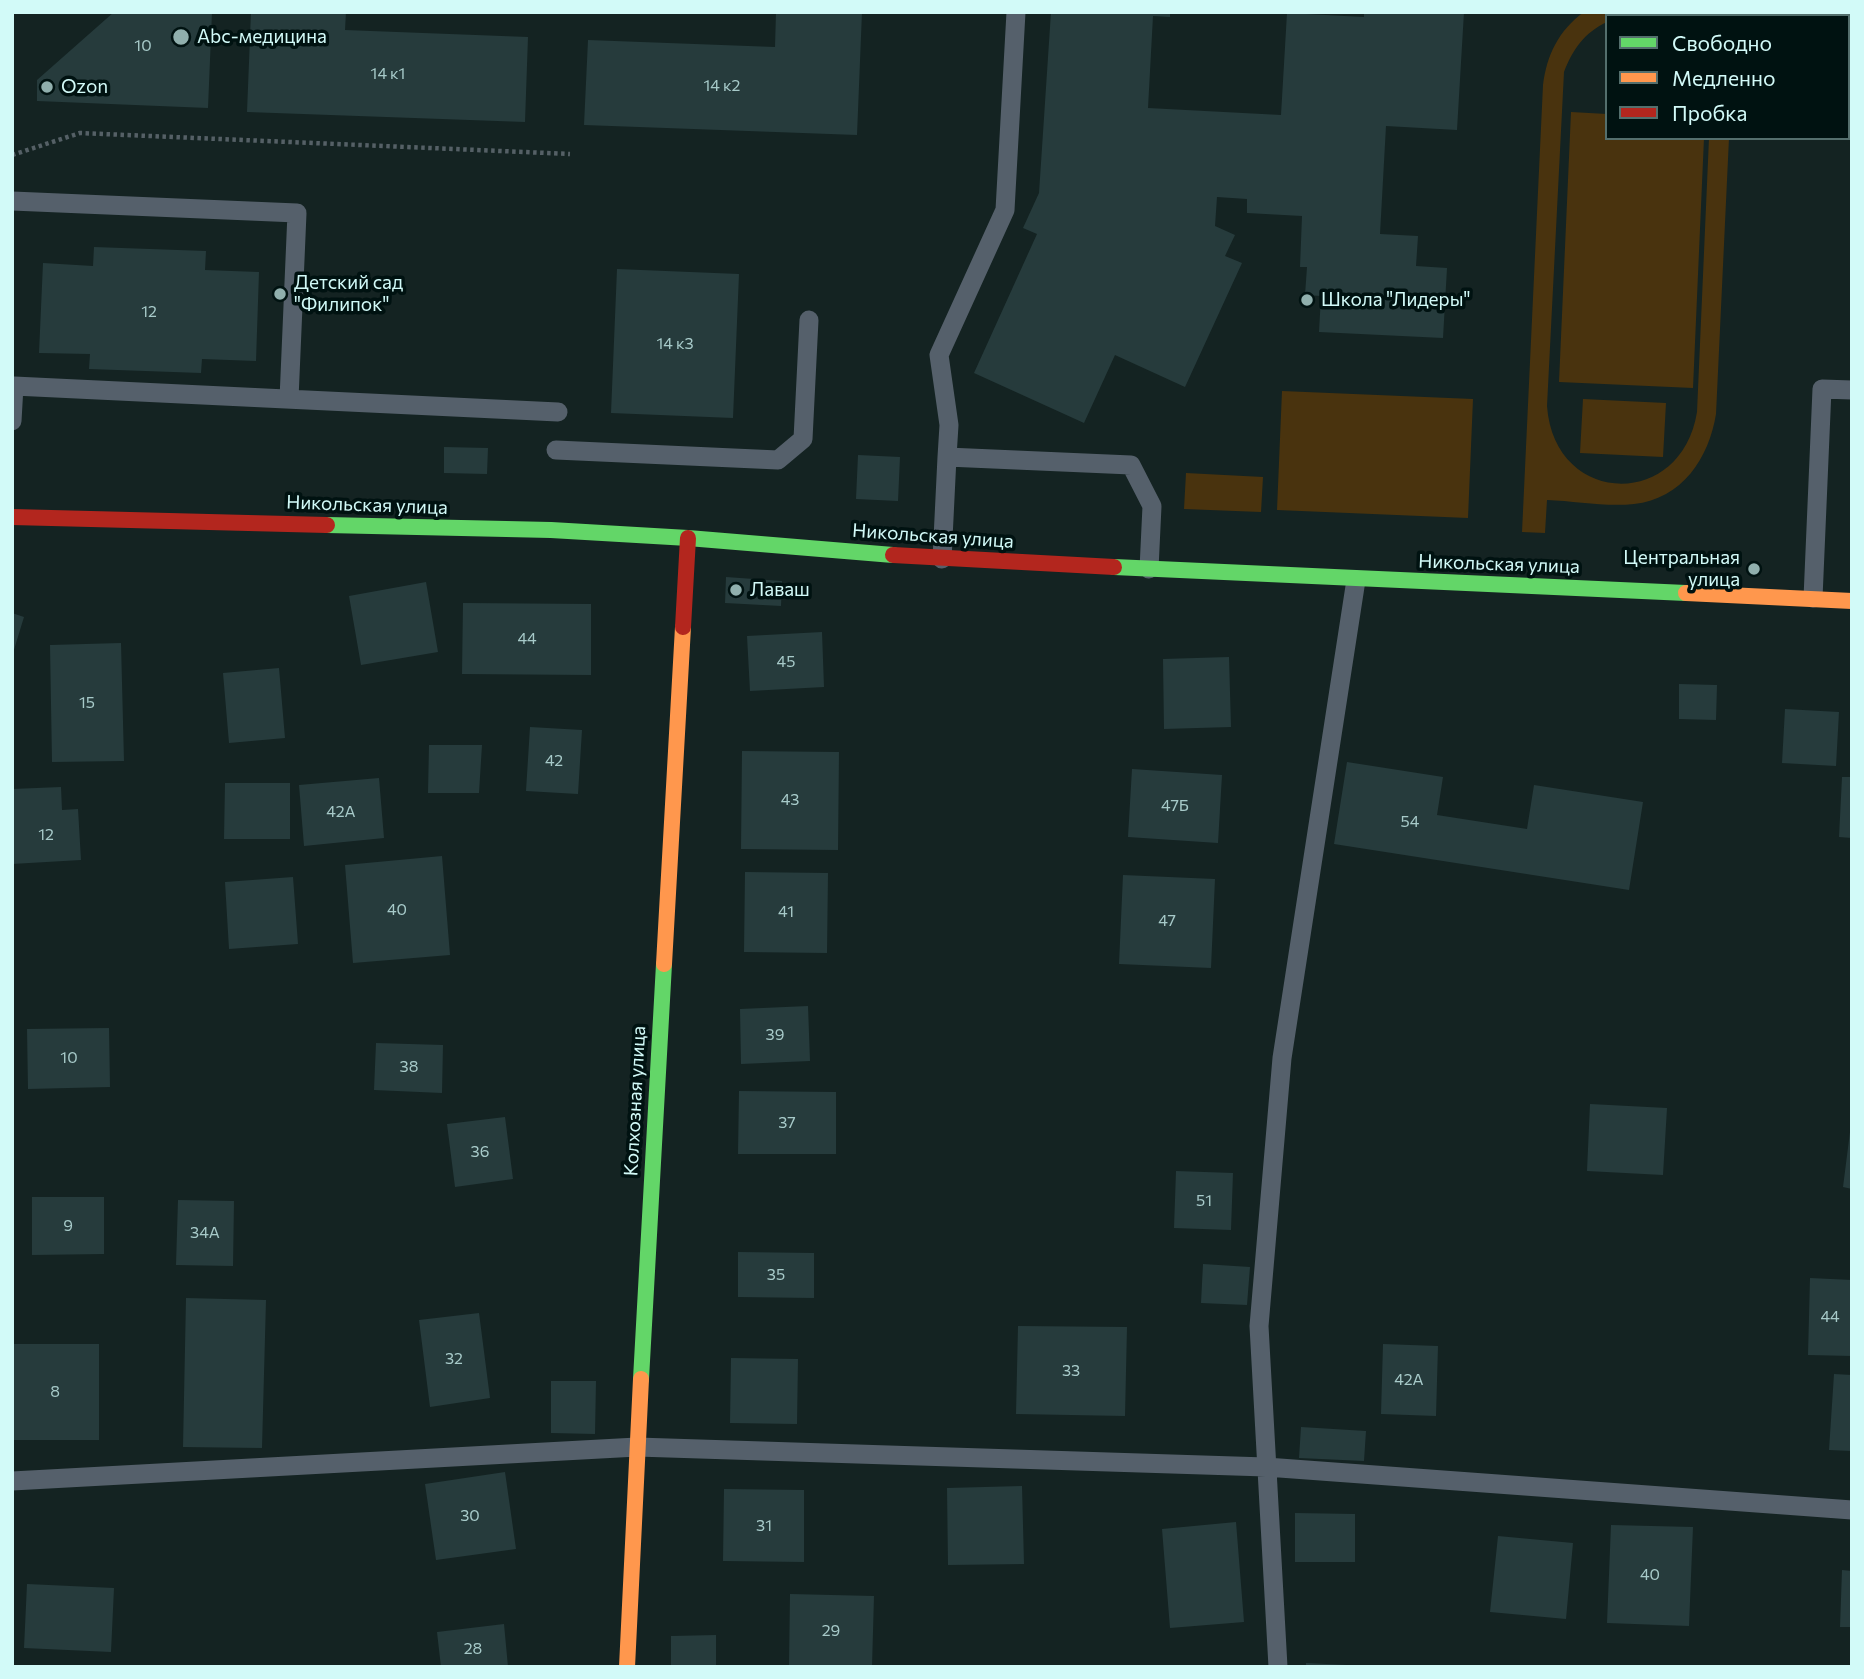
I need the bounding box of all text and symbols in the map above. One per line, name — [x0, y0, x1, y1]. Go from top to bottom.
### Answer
legend — [1605, 14, 1850, 140]
place label: Abc-медицина — [197, 26, 327, 48]
marker: Abc-медицина — [171, 27, 191, 47]
text: Свободно — [1672, 30, 1772, 55]
house number: 10 — [134, 36, 152, 56]
house number: 14 к1 — [371, 64, 405, 84]
text: Медленно — [1672, 65, 1776, 90]
place label: Ozon — [61, 76, 108, 98]
house number: 14 к2 — [704, 76, 740, 96]
marker: Ozon — [39, 79, 55, 95]
text: Пробка — [1672, 100, 1747, 125]
place label: Детский сад "Филипок" — [294, 272, 403, 316]
marker: Детский сад "Филипок" — [272, 286, 288, 302]
place label: Школа "Лидеры" — [1321, 289, 1471, 311]
marker: Школа "Лидеры" — [1299, 292, 1315, 308]
house number: 12 — [141, 302, 157, 322]
house number: 14 к3 — [656, 334, 694, 354]
street label: Никольская улица — [286, 491, 448, 519]
street label: Никольская улица — [851, 519, 1015, 553]
place label: Центральная улица — [1623, 547, 1740, 591]
street label: Никольская улица — [1418, 550, 1580, 578]
marker: Центральная улица — [1746, 561, 1762, 577]
place label: Лаваш — [750, 579, 810, 601]
marker: Лаваш — [728, 582, 744, 598]
house number: 44 — [517, 629, 537, 649]
house number: 45 — [777, 652, 795, 672]
house number: 15 — [79, 693, 95, 713]
house number: 42 — [545, 751, 563, 771]
house number: 43 — [781, 790, 799, 810]
house number: 47Б — [1161, 796, 1189, 816]
house number: 42А — [326, 802, 356, 822]
house number: 54 — [1401, 812, 1419, 832]
house number: 12 — [38, 825, 54, 845]
house number: 40 — [387, 900, 407, 920]
house number: 41 — [778, 902, 794, 922]
house number: 47 — [1158, 911, 1176, 931]
street label: Колхозная улица — [620, 1025, 650, 1177]
house number: 39 — [766, 1025, 784, 1045]
house number: 10 — [60, 1048, 78, 1068]
house number: 38 — [400, 1057, 418, 1077]
house number: 37 — [778, 1113, 796, 1133]
house number: 36 — [471, 1142, 489, 1162]
house number: 51 — [1196, 1191, 1212, 1211]
house number: 9 — [63, 1216, 73, 1236]
house number: 34А — [190, 1223, 220, 1243]
house number: 35 — [767, 1265, 785, 1285]
house number: 44 — [1820, 1307, 1840, 1327]
house number: 32 — [445, 1349, 463, 1369]
house number: 33 — [1062, 1361, 1080, 1381]
house number: 42А — [1394, 1370, 1424, 1390]
house number: 8 — [50, 1382, 60, 1402]
house number: 30 — [460, 1506, 480, 1526]
house number: 31 — [756, 1516, 772, 1536]
house number: 40 — [1640, 1565, 1660, 1585]
house number: 29 — [822, 1621, 840, 1641]
house number: 28 — [464, 1639, 482, 1659]

